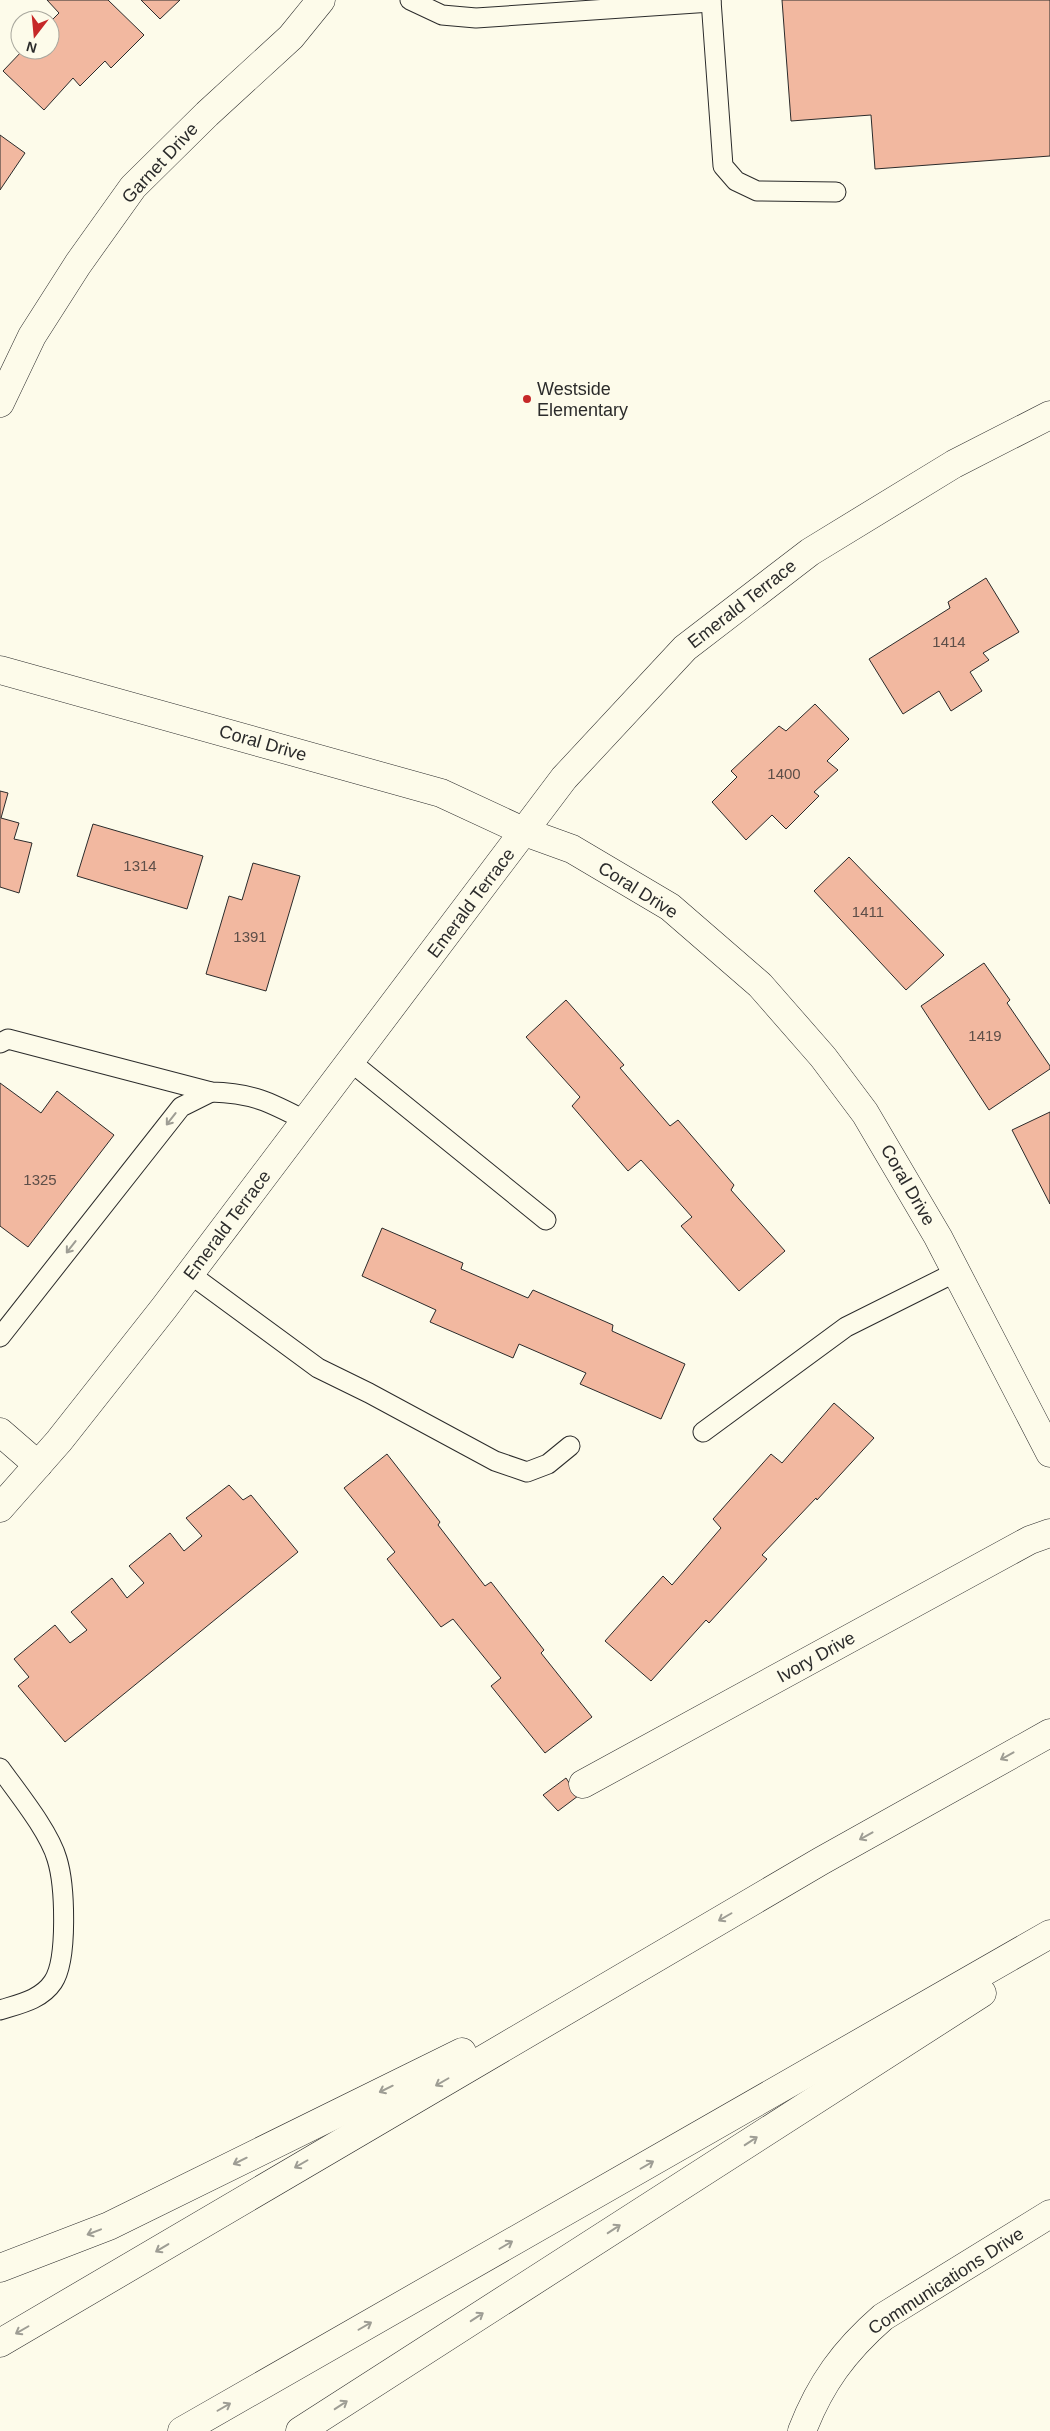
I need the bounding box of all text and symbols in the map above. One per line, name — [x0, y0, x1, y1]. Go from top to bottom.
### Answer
north arrow — [10, 10, 60, 60]
text: N — [24, 38, 38, 57]
street label: Garnet Drive — [118, 119, 202, 207]
place label: Westside Elementary — [537, 379, 628, 420]
marker: Westside Elementary — [521, 393, 533, 405]
street label: Emerald Terrace — [684, 556, 800, 652]
house number: 1414 — [932, 633, 966, 650]
street label: Coral Drive — [217, 721, 309, 765]
house number: 1400 — [767, 765, 801, 782]
street label: Emerald Terrace — [423, 844, 519, 962]
house number: 1314 — [123, 857, 157, 874]
street label: Coral Drive — [595, 858, 681, 922]
house number: 1411 — [852, 903, 884, 920]
house number: 1391 — [233, 928, 267, 945]
house number: 1419 — [968, 1027, 1002, 1044]
one-way arrow — [166, 1112, 176, 1126]
street label: Coral Drive — [877, 1141, 939, 1229]
street label: Emerald Terrace — [179, 1166, 275, 1284]
house number: 1325 — [23, 1171, 57, 1188]
one-way arrow — [65, 1240, 76, 1253]
street label: Ivory Drive — [774, 1627, 858, 1687]
one-way arrow — [1001, 1752, 1015, 1762]
one-way arrow — [858, 1831, 873, 1841]
one-way arrow — [718, 1913, 733, 1922]
one-way arrow — [435, 2078, 449, 2088]
one-way arrow — [378, 2084, 393, 2094]
one-way arrow — [743, 2136, 757, 2146]
one-way arrow — [233, 2157, 248, 2166]
one-way arrow — [640, 2159, 654, 2169]
one-way arrow — [295, 2160, 309, 2170]
street label: Communications Drive — [865, 2223, 1027, 2339]
one-way arrow — [607, 2224, 621, 2234]
one-way arrow — [87, 2228, 102, 2237]
one-way arrow — [499, 2240, 513, 2250]
one-way arrow — [156, 2244, 170, 2254]
one-way arrow — [470, 2312, 484, 2322]
one-way arrow — [358, 2321, 373, 2331]
one-way arrow — [15, 2326, 29, 2336]
one-way arrow — [333, 2399, 347, 2409]
one-way arrow — [217, 2401, 231, 2411]

